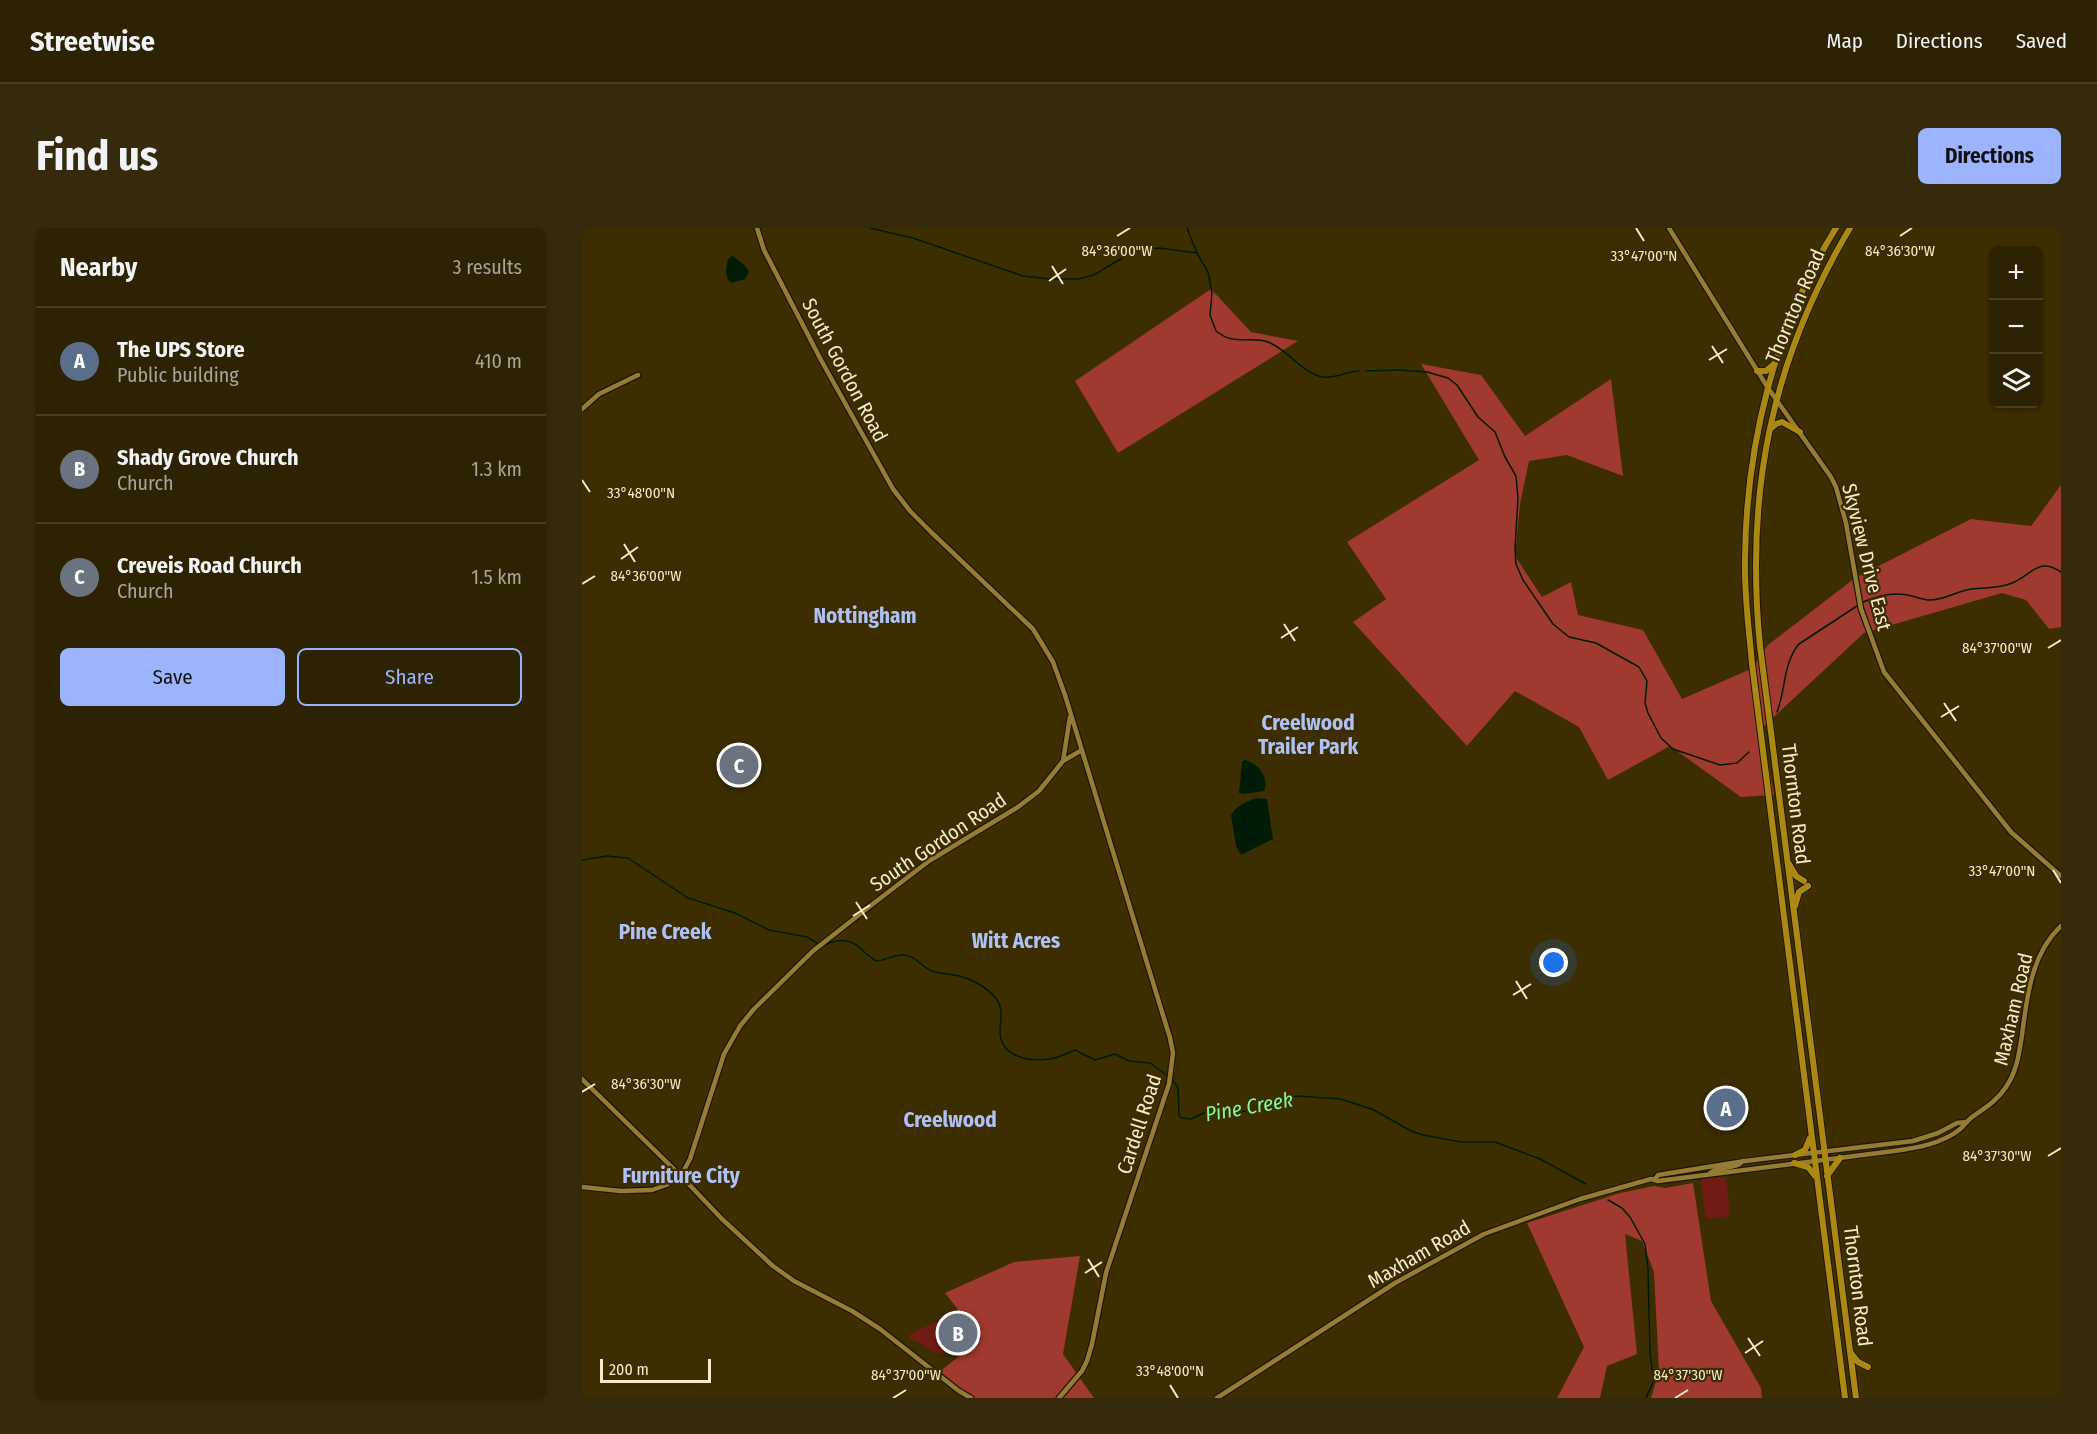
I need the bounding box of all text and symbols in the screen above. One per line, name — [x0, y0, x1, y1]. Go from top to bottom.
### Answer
text: Streetwise — [30, 25, 155, 58]
text: Map — [1826, 28, 1863, 54]
text: Directions — [1896, 28, 1983, 54]
text: Saved — [2016, 28, 2067, 54]
button: Directions — [1918, 128, 2061, 184]
text: Find us — [36, 131, 158, 181]
text: 84°36'00"W — [1082, 242, 1152, 260]
text: 84°36'30"W — [1865, 242, 1935, 260]
street label: Thornton Road — [1760, 245, 1830, 367]
map controls — [1989, 246, 2043, 408]
button: + — [1989, 246, 2043, 300]
text: 33°47'00"N — [1611, 247, 1677, 265]
text: Nearby — [60, 252, 137, 283]
text: 3 results — [453, 255, 522, 279]
street label: South Gordon Road — [797, 294, 893, 446]
button: − — [1989, 300, 2043, 354]
text: The UPS Store — [117, 336, 245, 363]
text: A — [74, 349, 85, 373]
text: 410 m — [475, 349, 522, 373]
button: layers — [1989, 354, 2043, 408]
text: Public building — [117, 363, 239, 387]
text: Shady Grove Church — [117, 444, 299, 471]
text: B — [74, 457, 85, 481]
text: 1.3 km — [471, 457, 522, 481]
text: Church — [117, 471, 173, 495]
street label: Skyview Drive East — [1837, 481, 1897, 633]
text: 33°48'00"N — [607, 484, 675, 502]
text: Creveis Road Church — [117, 552, 302, 579]
text: C — [74, 565, 85, 589]
text: 1.5 km — [471, 565, 522, 589]
text: 84°36'00"W — [611, 567, 681, 585]
text: Church — [117, 579, 173, 603]
district label: Nottingham — [814, 603, 916, 629]
text: 84°37'00"W — [1962, 639, 2032, 657]
button: Save — [60, 648, 285, 706]
button: Share — [297, 648, 522, 706]
district label: Creelwood Trailer Park — [1258, 710, 1358, 760]
pin: C — [720, 742, 758, 788]
street label: Thornton Road — [1777, 742, 1815, 866]
street label: South Gordon Road — [865, 788, 1011, 896]
text: 33°47'00"N — [1969, 862, 2035, 880]
district label: Pine Creek — [619, 919, 712, 945]
district label: Witt Acres — [972, 928, 1060, 954]
your location — [1539, 948, 1568, 977]
street label: Maxham Road — [1988, 950, 2038, 1068]
street label: Cardell Road — [1112, 1071, 1166, 1177]
text: 84°36'30"W — [611, 1075, 681, 1093]
water label: Pine Creek — [1203, 1086, 1295, 1128]
pin: A — [1706, 1086, 1746, 1130]
district label: Creelwood — [903, 1107, 997, 1133]
text: 84°37'30"W — [1962, 1147, 2032, 1165]
district label: Furniture City — [622, 1163, 741, 1189]
street label: Maxham Road — [1363, 1215, 1475, 1293]
street label: Thornton Road — [1839, 1224, 1877, 1348]
pin: B — [938, 1310, 977, 1356]
scale bar — [600, 1356, 711, 1384]
text: 200 m — [609, 1360, 649, 1379]
text: 33°48'00"N — [1136, 1362, 1204, 1380]
text: 84°37'00"W — [871, 1366, 941, 1384]
text: 84°37'30"W — [1653, 1366, 1723, 1384]

